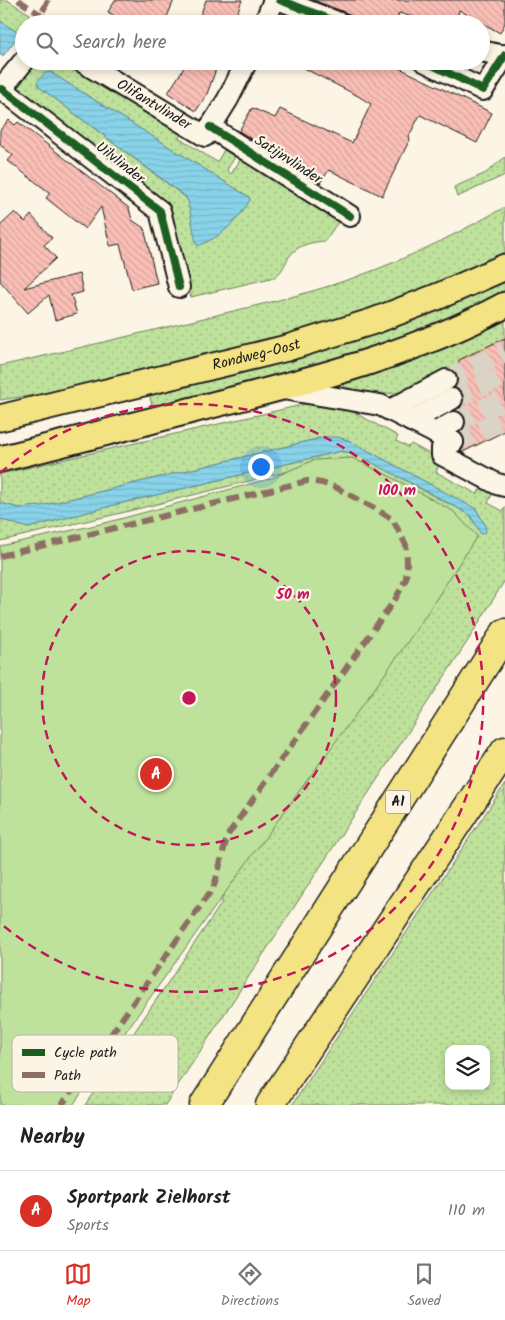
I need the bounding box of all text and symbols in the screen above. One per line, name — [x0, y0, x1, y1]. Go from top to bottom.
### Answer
search box — [15, 15, 490, 70]
text: Search here — [73, 28, 167, 58]
icon: search — [33, 29, 61, 57]
street label: Olifantvlinder — [112, 73, 197, 137]
street label: Satijnvlinder — [249, 129, 328, 192]
street label: Uilvlinder — [90, 136, 151, 191]
street label: Rondweg-Oost — [210, 332, 304, 378]
your location — [248, 454, 274, 480]
text: 100 m — [378, 479, 416, 503]
text: 50 m — [275, 583, 310, 607]
centre of rings — [180, 689, 198, 707]
pin: A — [140, 755, 172, 793]
road number: A1 — [386, 790, 410, 814]
legend — [12, 1035, 178, 1092]
text: Cycle path — [54, 1042, 117, 1064]
map controls — [445, 1045, 490, 1090]
button: layers — [445, 1045, 490, 1090]
text: Path — [54, 1065, 81, 1087]
text: Nearby — [20, 1121, 85, 1154]
text: Sportpark Zielhorst — [67, 1183, 231, 1213]
text: A — [31, 1198, 41, 1223]
text: 110 m — [448, 1198, 485, 1223]
text: Sports — [67, 1213, 109, 1238]
tab: Map — [64, 1260, 92, 1312]
tab: Directions — [221, 1260, 279, 1312]
tab: Saved — [407, 1260, 441, 1312]

